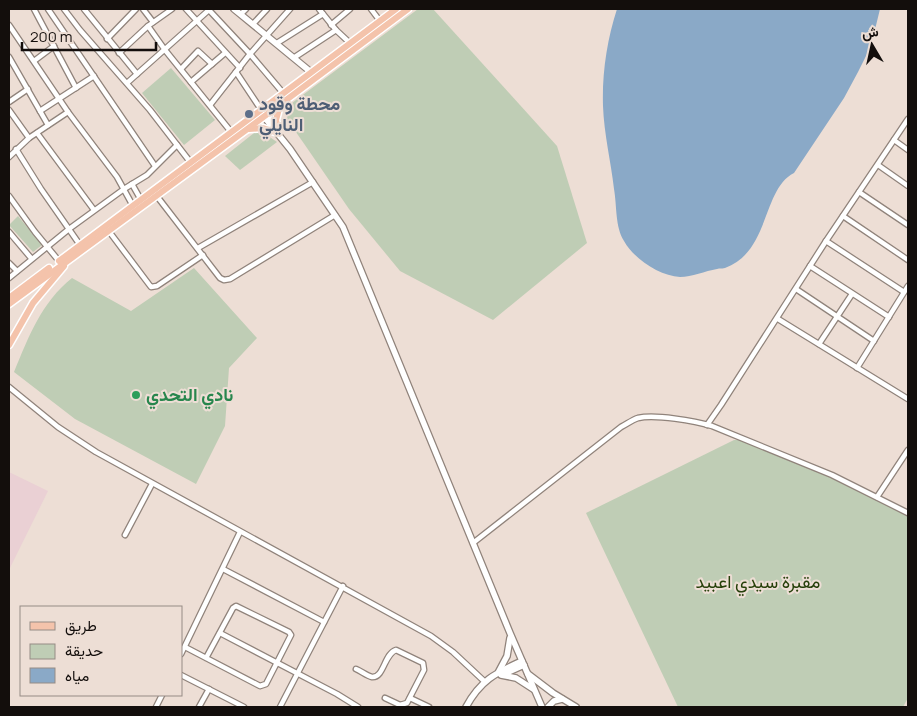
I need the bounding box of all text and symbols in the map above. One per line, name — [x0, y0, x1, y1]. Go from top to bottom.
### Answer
scale bar — [22, 20, 156, 52]
north arrow — [847, 20, 897, 70]
text: ش — [860, 21, 880, 42]
text: 200 m — [30, 26, 73, 47]
place label: محطة وقود النايلي — [259, 91, 340, 140]
marker: محطة وقود النايلي — [243, 108, 255, 120]
place label: نادي التحدي — [146, 382, 233, 410]
marker: نادي التحدي — [130, 389, 142, 401]
park label: مقبرة سيدي اعبيد — [696, 569, 820, 597]
legend — [20, 606, 182, 696]
text: طريق — [65, 615, 97, 636]
text: حديقة — [65, 640, 103, 661]
text: مياه — [65, 665, 89, 686]

